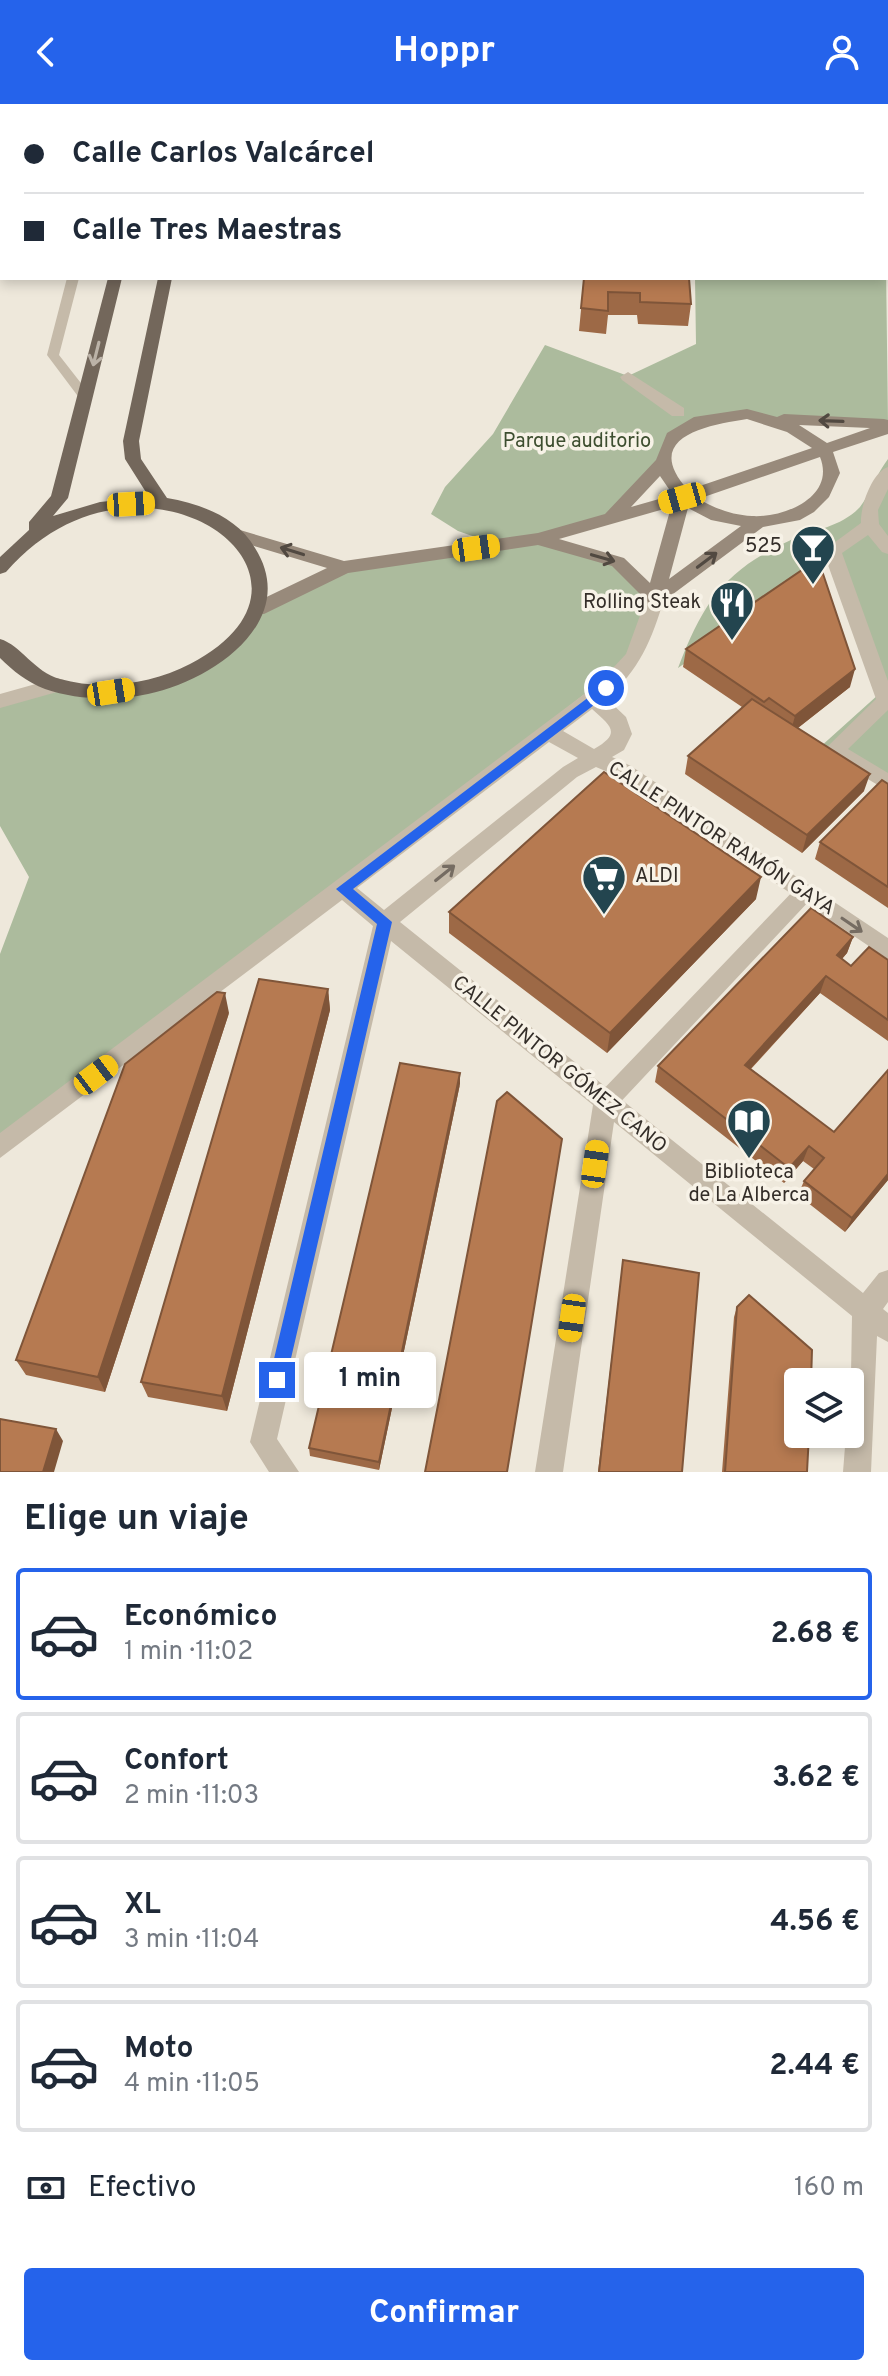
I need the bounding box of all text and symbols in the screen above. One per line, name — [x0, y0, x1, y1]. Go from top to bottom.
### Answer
text: Hoppr — [393, 29, 495, 75]
icon: back — [24, 30, 68, 74]
icon: person — [820, 30, 864, 74]
text: Calle Carlos Valcárcel — [72, 136, 374, 173]
text: Calle Tres Maestras — [72, 213, 342, 250]
one-way arrow — [88, 340, 103, 366]
one-way arrow — [818, 414, 845, 429]
park label: Parque auditorio — [503, 429, 651, 455]
car — [656, 480, 708, 516]
car — [106, 491, 156, 517]
bar icon: 525 — [789, 523, 837, 586]
car — [451, 533, 501, 563]
place label: 525 — [745, 534, 782, 560]
one-way arrow — [279, 543, 305, 558]
one-way arrow — [590, 552, 615, 566]
one-way arrow — [695, 552, 717, 569]
restaurant icon: Rolling Steak — [708, 579, 756, 642]
place label: Rolling Steak — [583, 590, 701, 616]
route start — [588, 670, 624, 706]
car — [85, 676, 137, 708]
street label: CALLE PINTOR RAMÓN GAYA — [603, 754, 840, 922]
supermarket icon: ALDI — [580, 853, 628, 916]
one-way arrow — [434, 864, 455, 882]
place label: ALDI — [635, 864, 679, 890]
one-way arrow — [840, 917, 862, 933]
street label: CALLE PINTOR GÓMEZ CANO — [446, 969, 673, 1160]
car — [70, 1051, 122, 1099]
library icon: Biblioteca de La Alberca — [725, 1097, 773, 1160]
car — [580, 1139, 610, 1189]
place label: Biblioteca de La Alberca — [688, 1160, 810, 1209]
car — [557, 1293, 587, 1343]
callout: 1 min — [305, 1352, 437, 1408]
route end — [259, 1362, 295, 1398]
text: 1 min — [339, 1363, 401, 1396]
map controls — [784, 1368, 864, 1448]
button: layers — [784, 1368, 864, 1448]
text: Elige un viaje — [24, 1497, 249, 1543]
icon: car — [28, 1598, 100, 1670]
text: Económico — [124, 1599, 277, 1636]
text: 2.68 € — [771, 1616, 860, 1653]
text: 1 min · 11:02 — [124, 1636, 253, 1669]
icon: car — [28, 1742, 100, 1814]
text: Confort — [124, 1743, 229, 1780]
text: 3.62 € — [772, 1760, 860, 1797]
text: 2 min · 11:03 — [124, 1780, 259, 1813]
icon: car — [28, 1886, 100, 1958]
text: XL — [124, 1887, 161, 1924]
text: 4.56 € — [770, 1904, 860, 1941]
text: 3 min · 11:04 — [124, 1924, 259, 1957]
icon: car — [28, 2030, 100, 2102]
text: Moto — [124, 2031, 194, 2068]
text: 2.44 € — [769, 2048, 860, 2085]
text: 4 min · 11:05 — [124, 2068, 260, 2101]
icon: cash — [24, 2166, 68, 2210]
text: Efectivo — [88, 2170, 197, 2207]
text: 160 m — [794, 2172, 864, 2205]
button: Confirmar — [24, 2268, 864, 2360]

